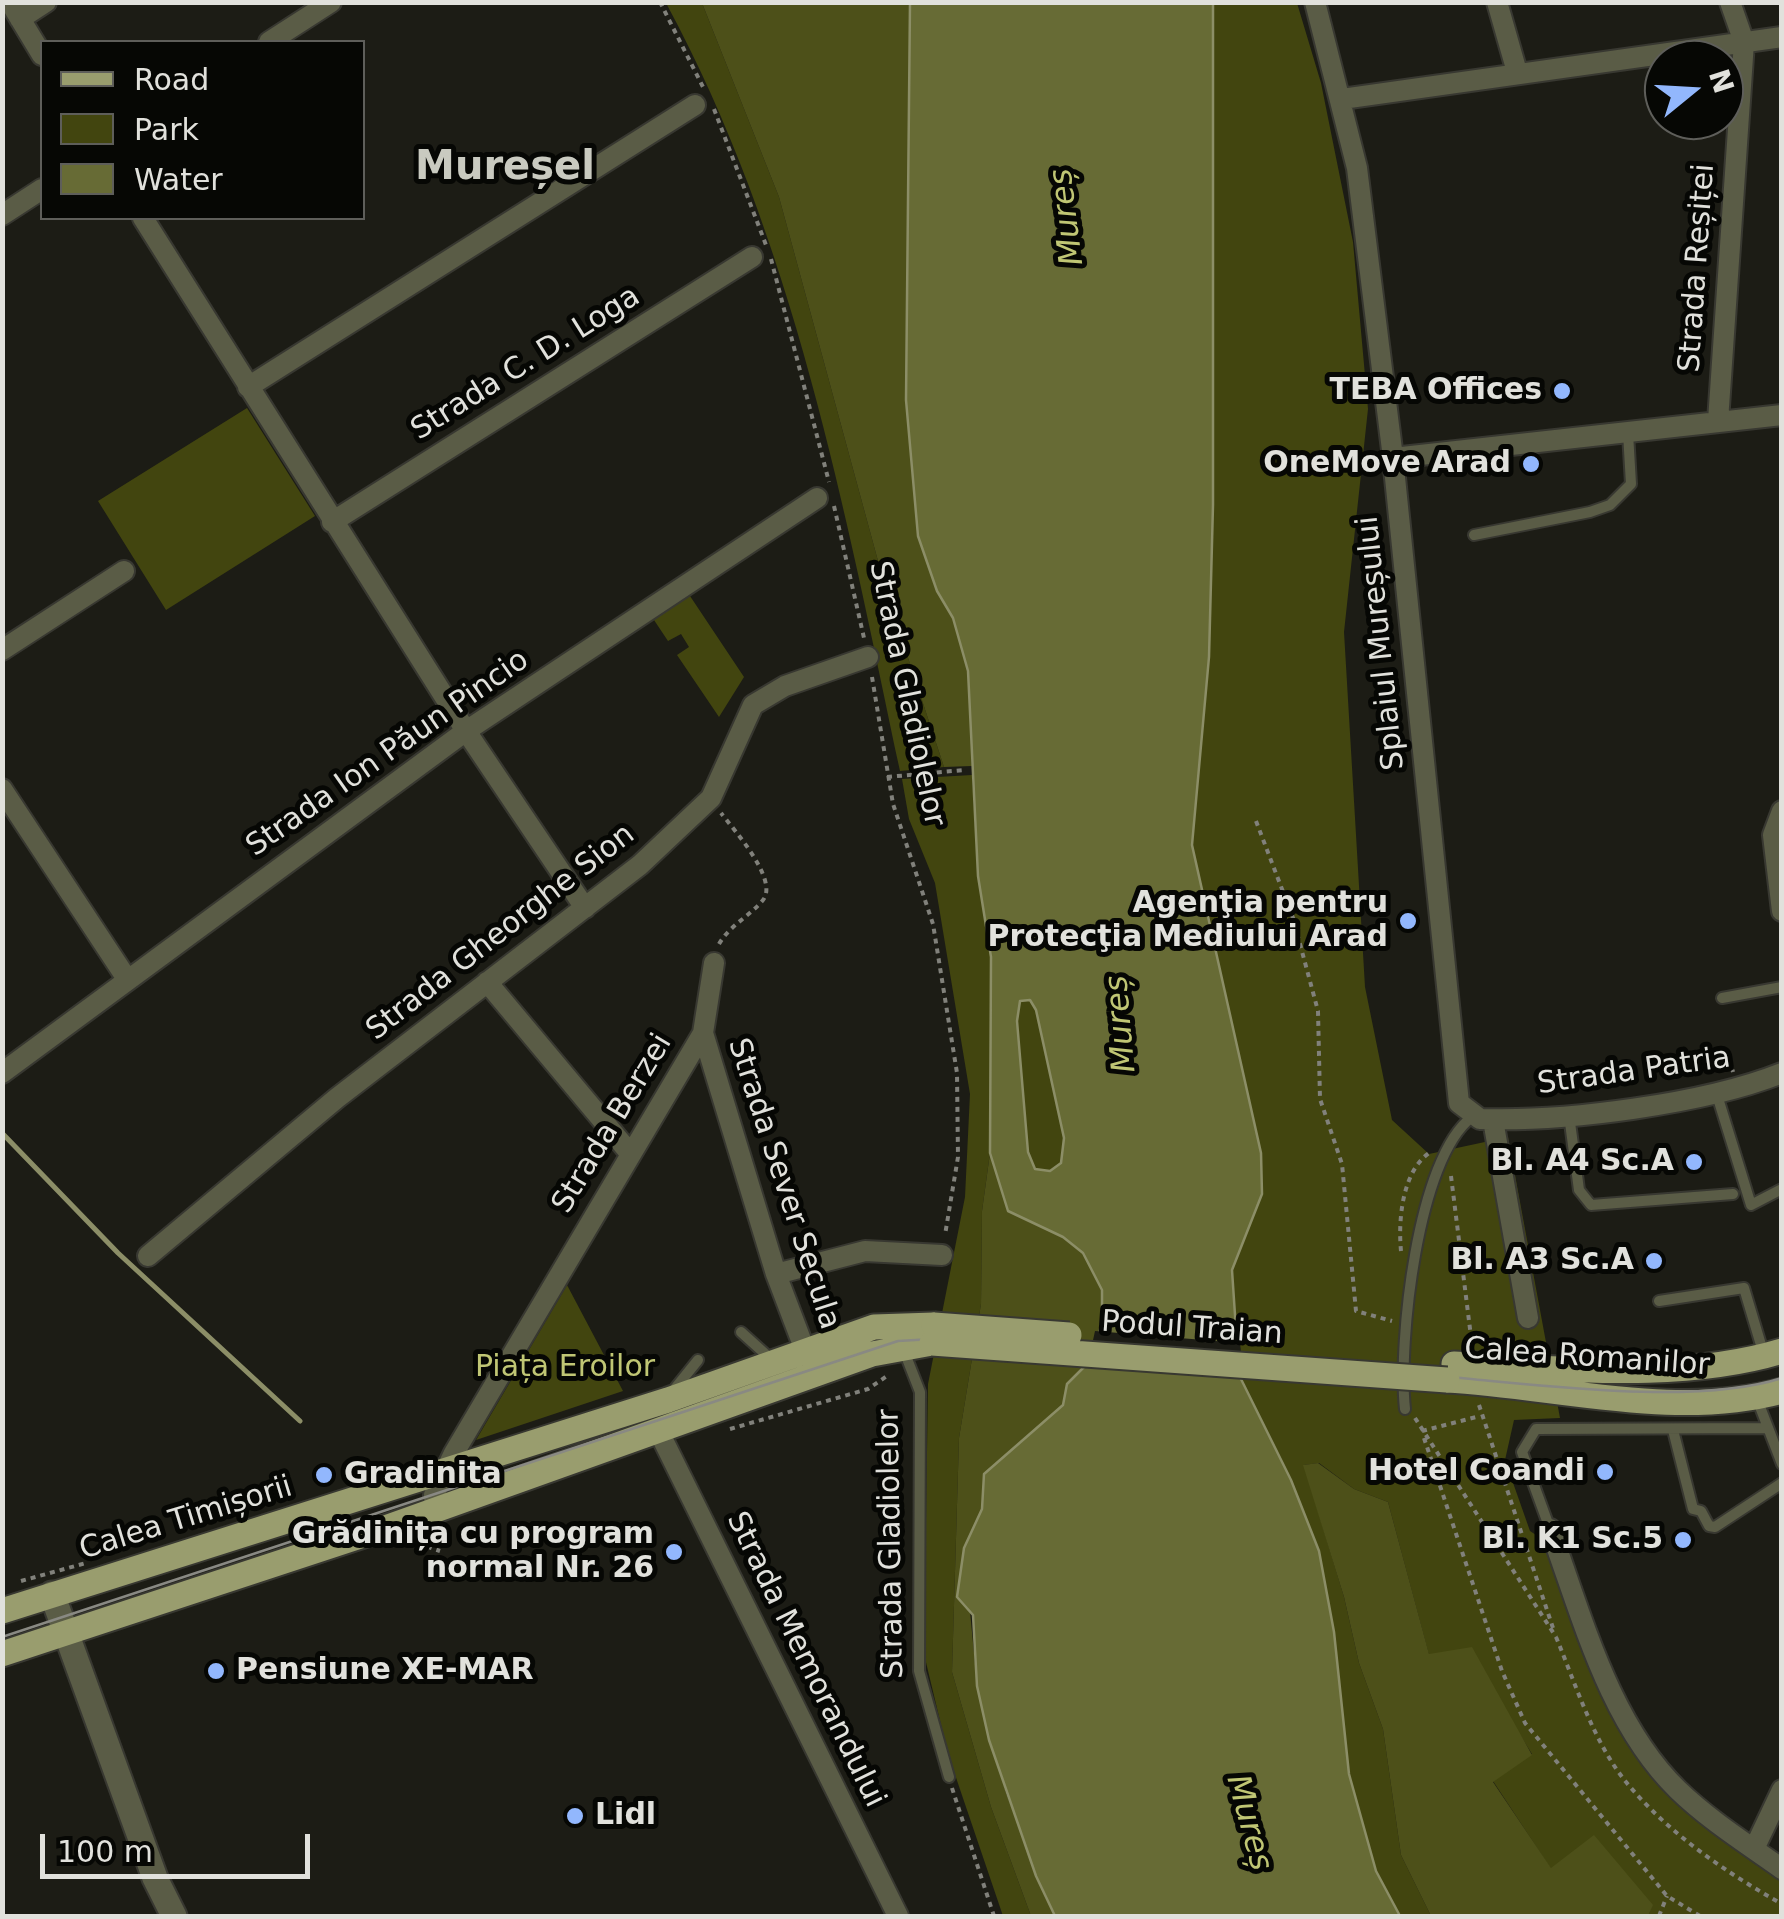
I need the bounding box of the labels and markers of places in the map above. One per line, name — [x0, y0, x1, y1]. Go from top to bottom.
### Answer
place label: TEBA Offices — [1330, 373, 1542, 409]
marker: TEBA Offices — [1551, 380, 1573, 402]
place label: OneMove Arad — [1263, 446, 1511, 482]
marker: OneMove Arad — [1520, 453, 1542, 475]
place label: Agenţia pentru Protecţia Mediului Arad — [987, 886, 1388, 956]
marker: Agenţia pentru Protecţia Mediului Arad — [1397, 910, 1419, 932]
place label: Bl. A4 Sc.A — [1490, 1144, 1674, 1180]
marker: Bl. A4 Sc.A — [1683, 1151, 1705, 1173]
place label: Bl. A3 Sc.A — [1450, 1243, 1634, 1279]
marker: Bl. A3 Sc.A — [1643, 1250, 1665, 1272]
place label: Hotel Coandi — [1368, 1454, 1585, 1490]
place label: Gradinita — [344, 1457, 502, 1493]
marker: Hotel Coandi — [1594, 1461, 1616, 1483]
marker: Gradinita — [313, 1464, 335, 1486]
place label: Grădinița cu program normal Nr. 26 — [292, 1517, 654, 1588]
place label: Bl. K1 Sc.5 — [1482, 1522, 1663, 1558]
marker: Bl. K1 Sc.5 — [1672, 1529, 1694, 1551]
marker: Grădinița cu program normal Nr. 26 — [663, 1541, 685, 1563]
place label: Pensiune XE-MAR — [236, 1653, 534, 1689]
marker: Pensiune XE-MAR — [205, 1660, 227, 1682]
place label: Lidl — [595, 1798, 656, 1834]
marker: Lidl — [564, 1805, 586, 1827]

